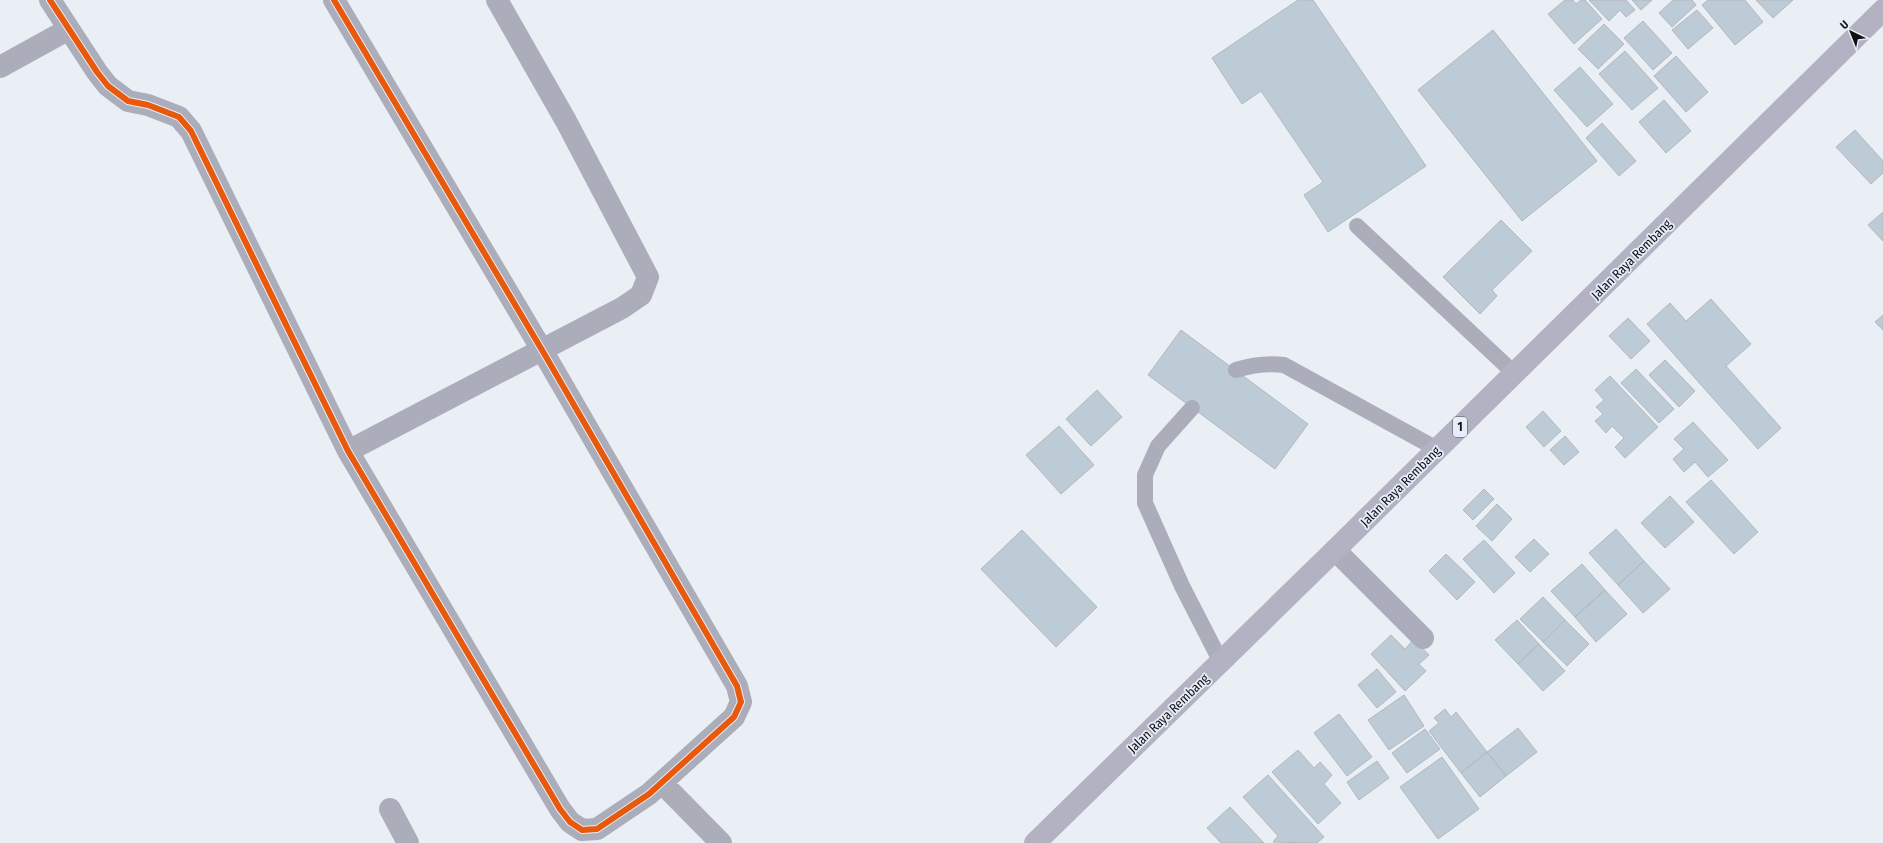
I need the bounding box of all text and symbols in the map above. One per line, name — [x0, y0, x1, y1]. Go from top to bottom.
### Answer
north arrow — [1831, 12, 1871, 52]
text: U — [1838, 18, 1851, 32]
street label: Jalan Raya Rembang — [1588, 216, 1675, 303]
road number: 1 — [1453, 417, 1467, 437]
street label: Jalan Raya Rembang — [1357, 443, 1444, 530]
street label: Jalan Raya Rembang — [1125, 670, 1213, 756]

